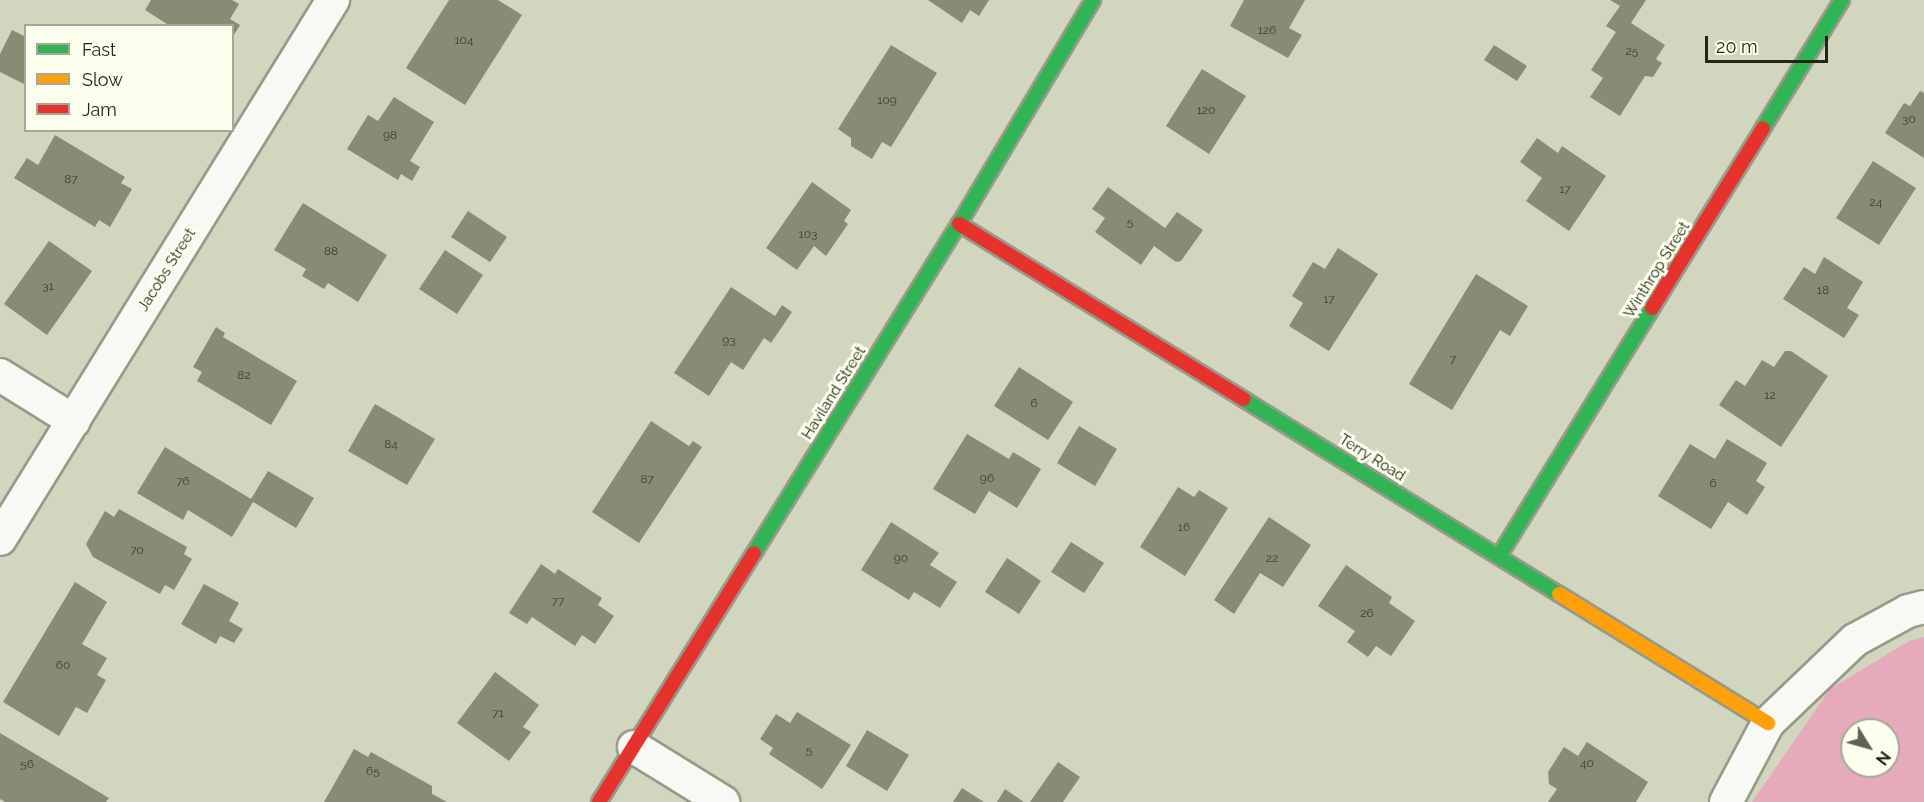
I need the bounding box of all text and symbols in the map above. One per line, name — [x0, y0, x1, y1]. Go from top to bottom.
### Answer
legend — [24, 24, 234, 132]
house number: 126 — [1258, 24, 1276, 38]
scale bar — [1708, 24, 1831, 62]
house number: 104 — [454, 34, 474, 48]
text: 20 m — [1716, 36, 1758, 57]
text: Fast — [82, 39, 116, 60]
house number: 25 — [1626, 45, 1638, 59]
text: Slow — [82, 69, 123, 90]
house number: 109 — [877, 94, 897, 108]
text: Jam — [82, 99, 117, 120]
house number: 120 — [1197, 104, 1215, 118]
house number: 30 — [1902, 113, 1916, 127]
house number: 98 — [383, 129, 397, 143]
house number: 87 — [64, 173, 78, 187]
house number: 17 — [1559, 183, 1571, 197]
house number: 24 — [1870, 196, 1882, 210]
house number: 5 — [1127, 216, 1133, 230]
street label: Winthrop Street — [1620, 219, 1694, 321]
street label: Jacobs Street — [134, 225, 200, 315]
house number: 103 — [799, 228, 817, 242]
house number: 88 — [324, 245, 338, 259]
house number: 31 — [42, 280, 54, 294]
house number: 18 — [1817, 284, 1829, 298]
house number: 17 — [1323, 293, 1335, 307]
house number: 93 — [722, 334, 736, 348]
street label: Haviland Street — [798, 343, 870, 443]
house number: 7 — [1450, 353, 1456, 367]
house number: 82 — [237, 369, 251, 383]
house number: 12 — [1764, 389, 1776, 403]
house number: 6 — [1030, 397, 1038, 411]
street label: Terry Road — [1336, 431, 1408, 485]
house number: 84 — [384, 438, 398, 452]
house number: 96 — [980, 472, 994, 486]
house number: 87 — [640, 473, 654, 487]
house number: 76 — [176, 475, 190, 489]
house number: 6 — [1709, 477, 1717, 491]
house number: 16 — [1178, 521, 1190, 535]
house number: 70 — [130, 544, 144, 558]
house number: 90 — [894, 552, 908, 566]
house number: 22 — [1266, 552, 1278, 566]
house number: 77 — [552, 595, 564, 609]
house number: 26 — [1360, 607, 1374, 621]
house number: 60 — [56, 659, 70, 673]
house number: 71 — [492, 707, 504, 721]
north arrow — [1840, 718, 1900, 778]
house number: 5 — [806, 744, 812, 758]
text: N — [1872, 747, 1894, 769]
house number: 40 — [1580, 757, 1594, 771]
house number: 56 — [20, 758, 34, 772]
house number: 65 — [366, 765, 380, 779]

